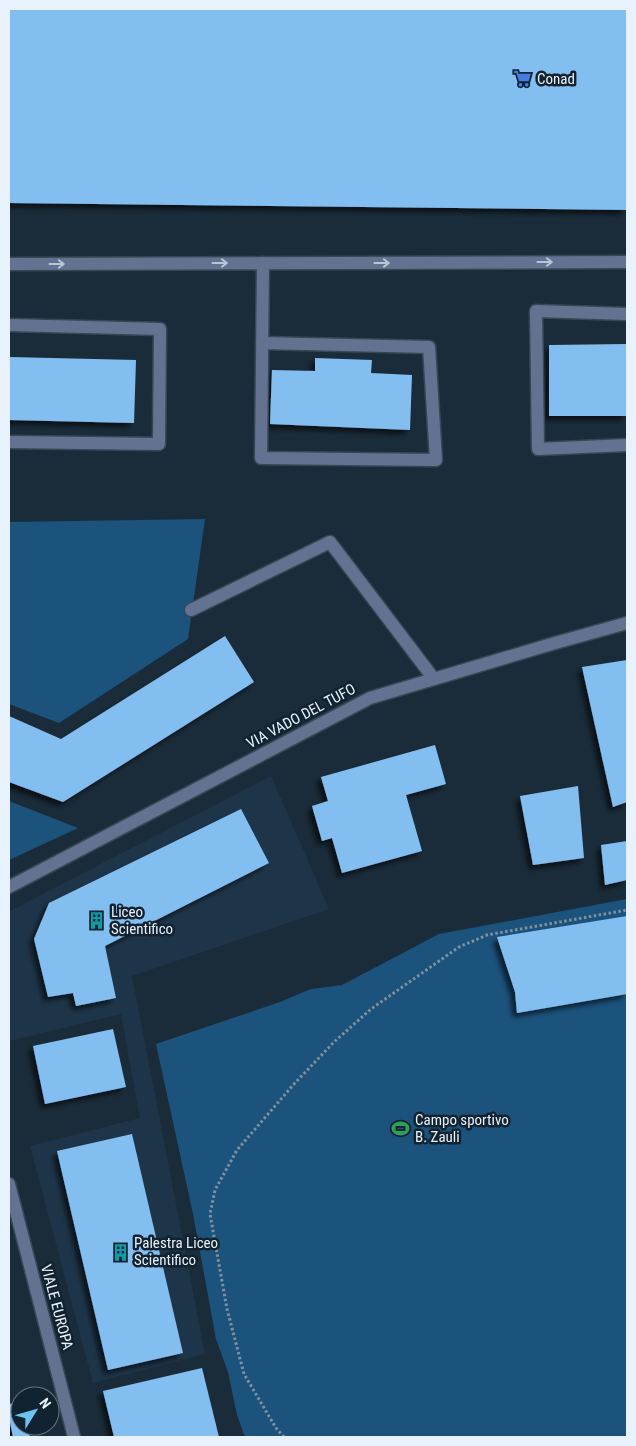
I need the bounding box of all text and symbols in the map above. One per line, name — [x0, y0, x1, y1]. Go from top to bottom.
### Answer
supermarket icon: Conad — [513, 69, 533, 89]
place label: Conad — [537, 70, 575, 88]
one-way arrow — [536, 257, 553, 267]
one-way arrow — [212, 258, 228, 268]
one-way arrow — [374, 258, 390, 268]
one-way arrow — [49, 259, 65, 269]
street label: VIA VADO DEL TUFO — [243, 680, 359, 752]
place label: Liceo Scientifico — [111, 903, 173, 938]
building icon: Liceo Scientifico — [87, 911, 107, 931]
place label: Campo sportivo B. Zauli — [415, 1111, 509, 1146]
sports icon: Campo sportivo B. Zauli — [391, 1119, 411, 1139]
place label: Palestra Liceo Scientifico — [134, 1234, 218, 1269]
building icon: Palestra Liceo Scientifico — [110, 1242, 130, 1262]
street label: VIALE EUROPA — [37, 1262, 77, 1352]
north arrow — [10, 1386, 60, 1436]
text: N — [36, 1395, 54, 1411]

